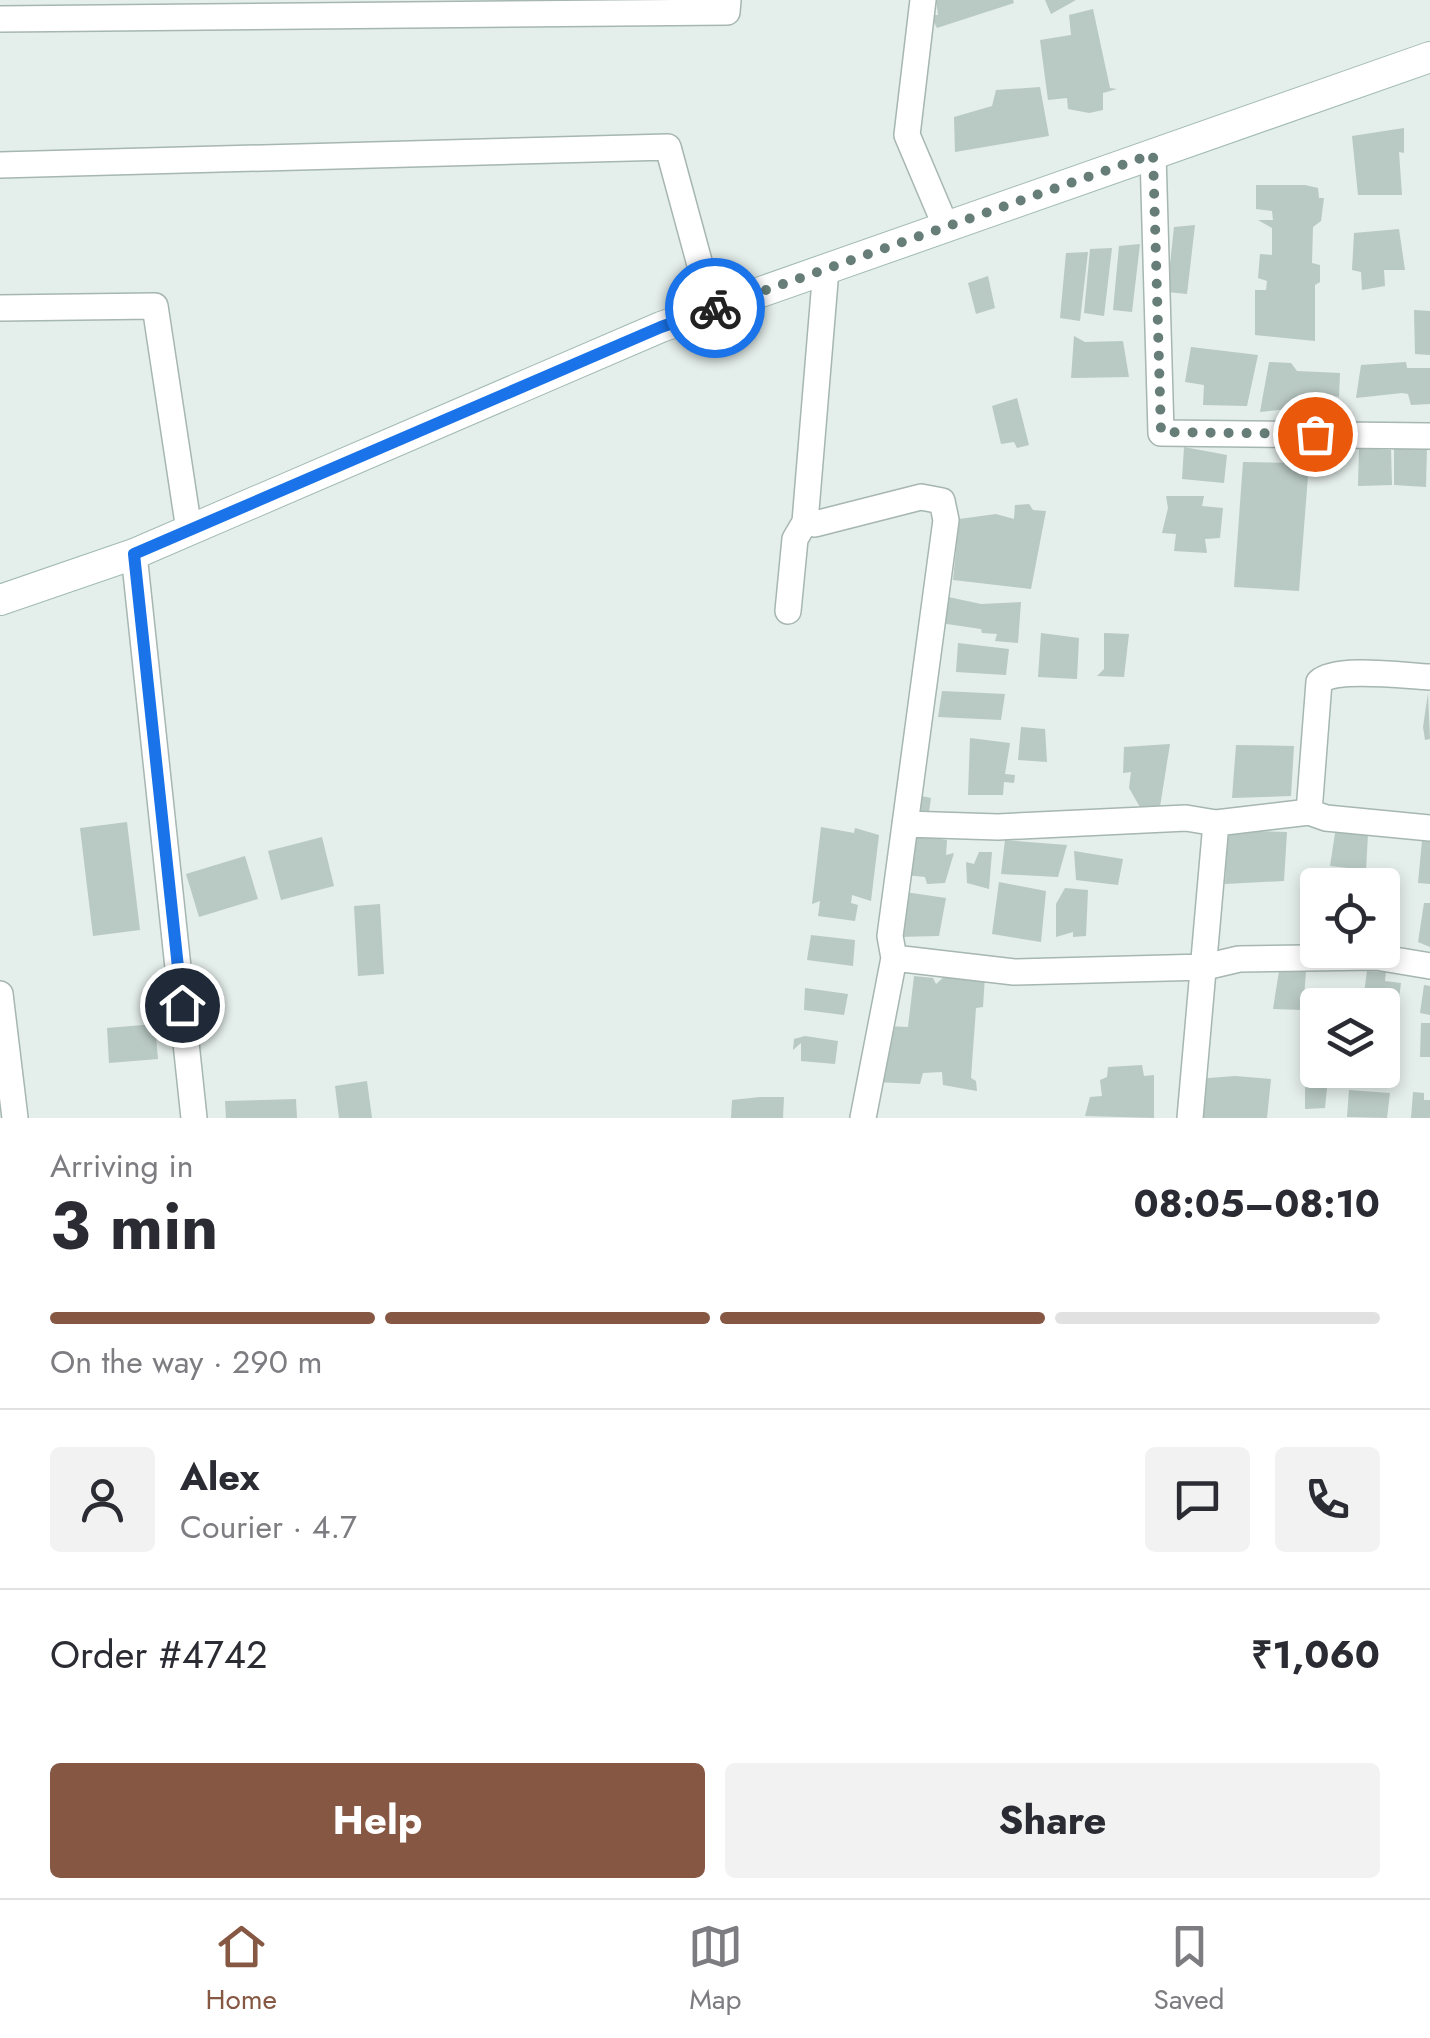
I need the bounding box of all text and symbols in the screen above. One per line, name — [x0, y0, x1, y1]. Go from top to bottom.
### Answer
courier — [665, 258, 765, 358]
icon: bike — [688, 281, 743, 336]
pin — [1273, 392, 1358, 477]
icon: bag — [1288, 407, 1343, 462]
map controls — [1300, 868, 1400, 1088]
button: locate — [1300, 868, 1400, 968]
pin — [140, 963, 225, 1048]
icon: home — [155, 978, 210, 1033]
button: layers — [1300, 988, 1400, 1088]
text: Arriving in — [50, 1143, 194, 1189]
text: 08:05–08:10 — [1134, 1176, 1380, 1231]
text: 3 min — [50, 1179, 218, 1273]
text: On the way · 290 m — [50, 1339, 323, 1385]
button: person — [50, 1447, 155, 1552]
button: chat — [1145, 1447, 1250, 1552]
button: phone — [1275, 1447, 1380, 1552]
text: Alex — [180, 1449, 260, 1504]
text: Courier · 4.7 — [180, 1504, 357, 1550]
text: Order #4742 — [50, 1627, 268, 1682]
text: ₹1,060 — [1251, 1627, 1380, 1682]
button: Help — [50, 1763, 705, 1878]
button: Share — [725, 1763, 1380, 1878]
tab: Home — [205, 1919, 277, 2020]
tab: Map — [688, 1919, 743, 2020]
tab: Saved — [1154, 1919, 1225, 2020]

